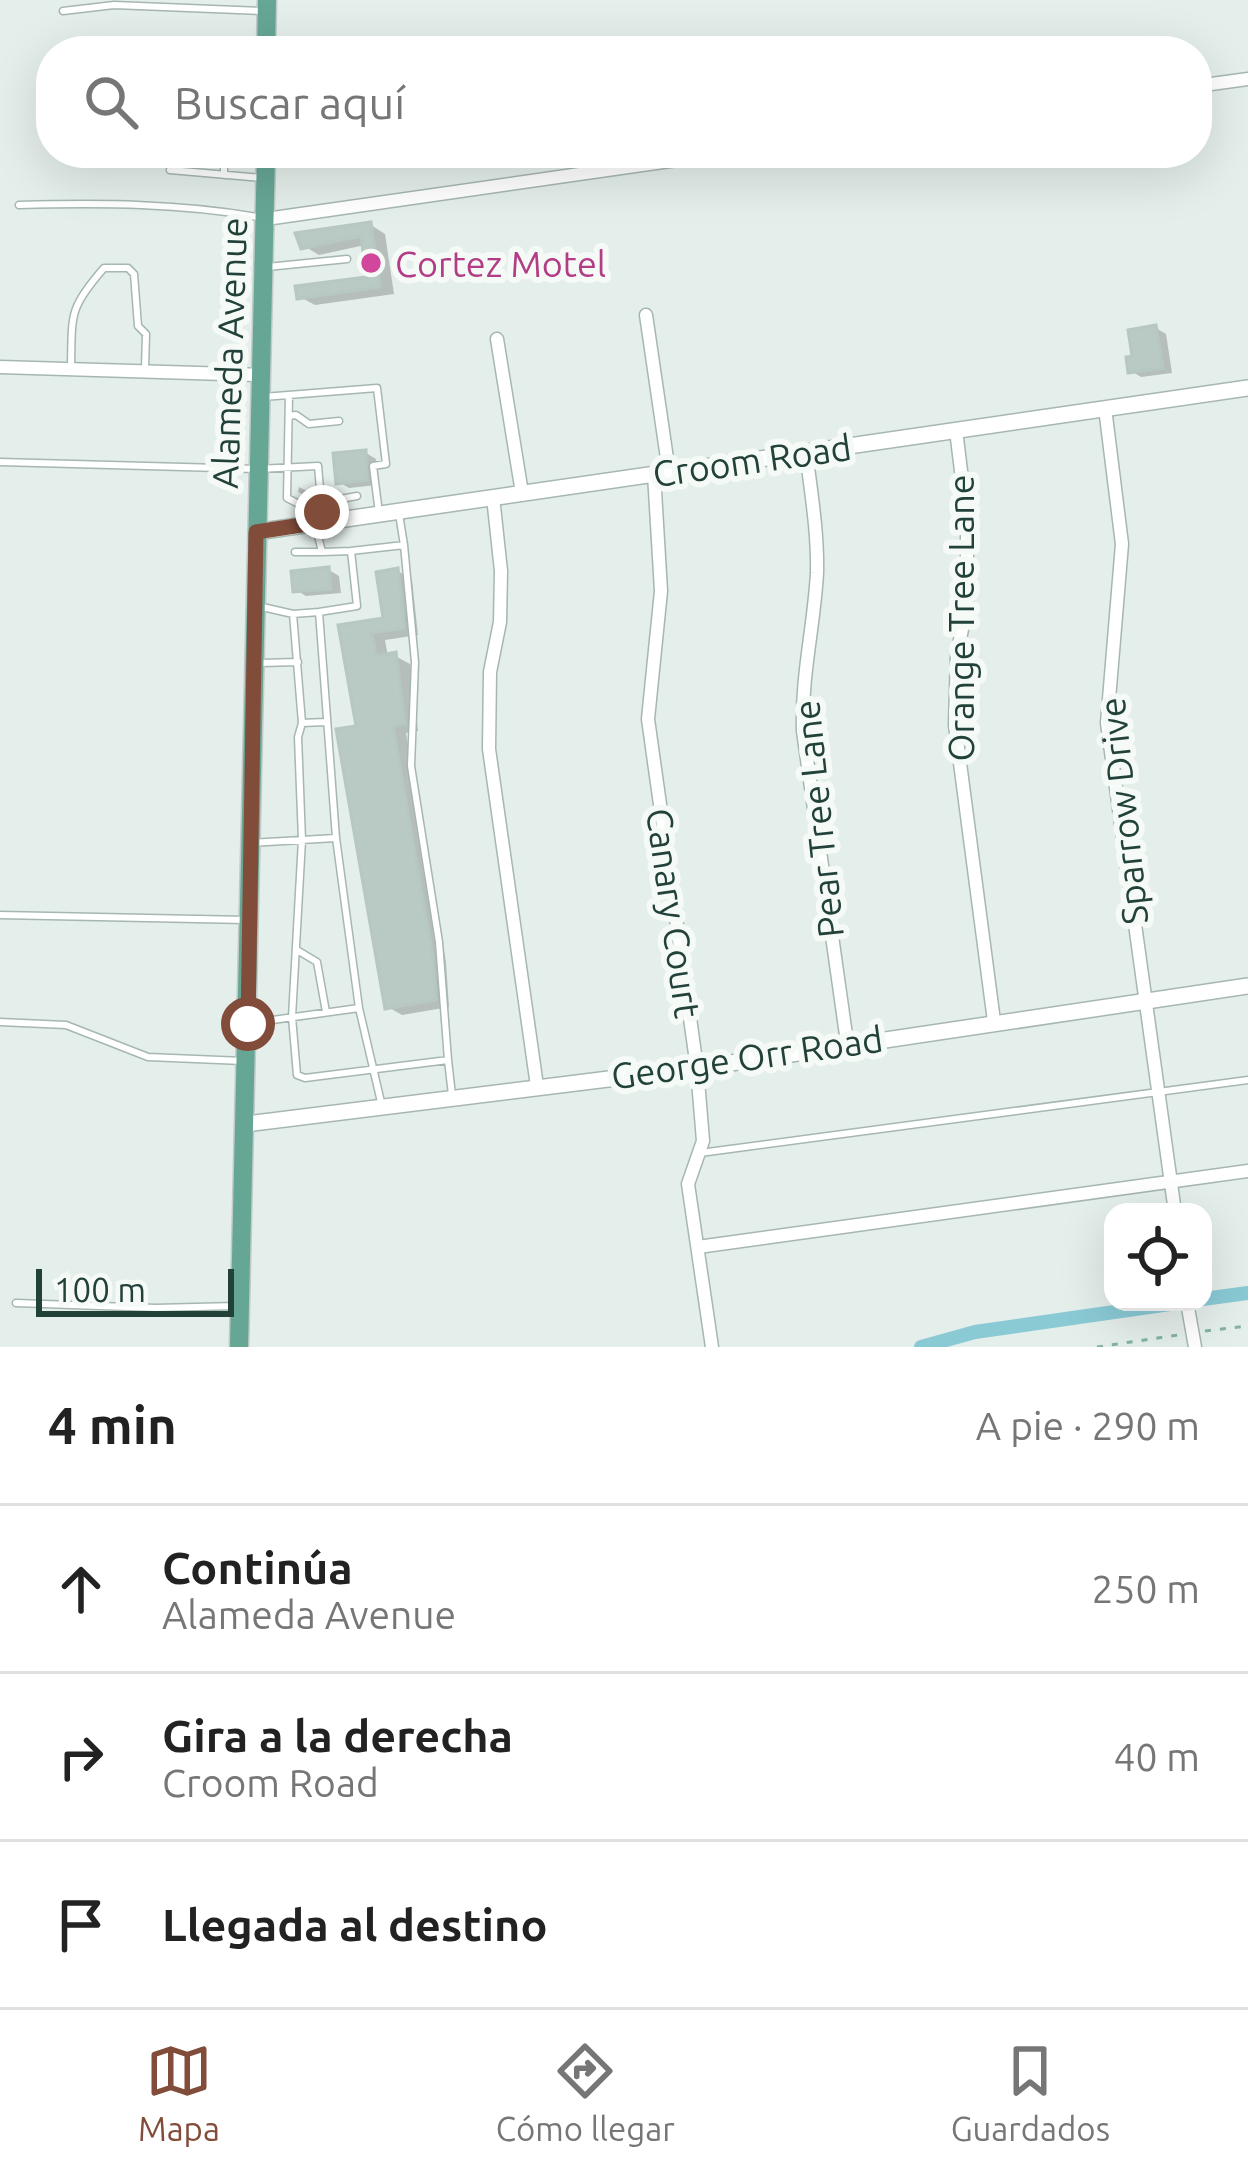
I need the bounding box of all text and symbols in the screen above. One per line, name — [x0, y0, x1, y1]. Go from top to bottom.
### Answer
search box — [36, 36, 1212, 168]
icon: search — [78, 69, 144, 135]
text: Buscar aquí — [174, 77, 405, 128]
street label: Alameda Avenue — [204, 217, 254, 489]
place label: Cortez Motel — [395, 243, 606, 284]
marker: Cortez Motel — [358, 250, 384, 276]
street label: Croom Road — [650, 426, 854, 494]
street label: Orange Tree Lane — [940, 474, 981, 762]
route end — [295, 485, 349, 539]
street label: Sparrow Drive — [1091, 695, 1155, 927]
street label: Pear Tree Lane — [785, 698, 851, 940]
street label: Canary Court — [639, 806, 709, 1020]
route start — [221, 997, 275, 1051]
street label: George Orr Road — [609, 1018, 885, 1096]
map controls — [1104, 1203, 1212, 1311]
button: locate — [1104, 1203, 1212, 1311]
scale bar — [36, 1263, 234, 1316]
text: 100 m — [54, 1271, 146, 1308]
text: 4 min — [48, 1396, 177, 1454]
text: A pie · 290 m — [976, 1404, 1200, 1447]
text: Continúa — [162, 1542, 353, 1593]
icon: ahead — [48, 1556, 114, 1622]
text: 250 m — [1091, 1567, 1200, 1610]
text: Alameda Avenue — [162, 1593, 456, 1636]
text: Gira a la derecha — [162, 1710, 513, 1761]
icon: right — [48, 1724, 114, 1790]
text: 40 m — [1113, 1735, 1200, 1778]
text: Croom Road — [162, 1761, 379, 1804]
icon: arrive — [48, 1892, 114, 1958]
text: Llegada al destino — [162, 1899, 547, 1950]
tab: Mapa — [138, 2038, 220, 2147]
tab: Cómo llegar — [496, 2038, 675, 2147]
tab: Guardados — [951, 2038, 1110, 2147]

